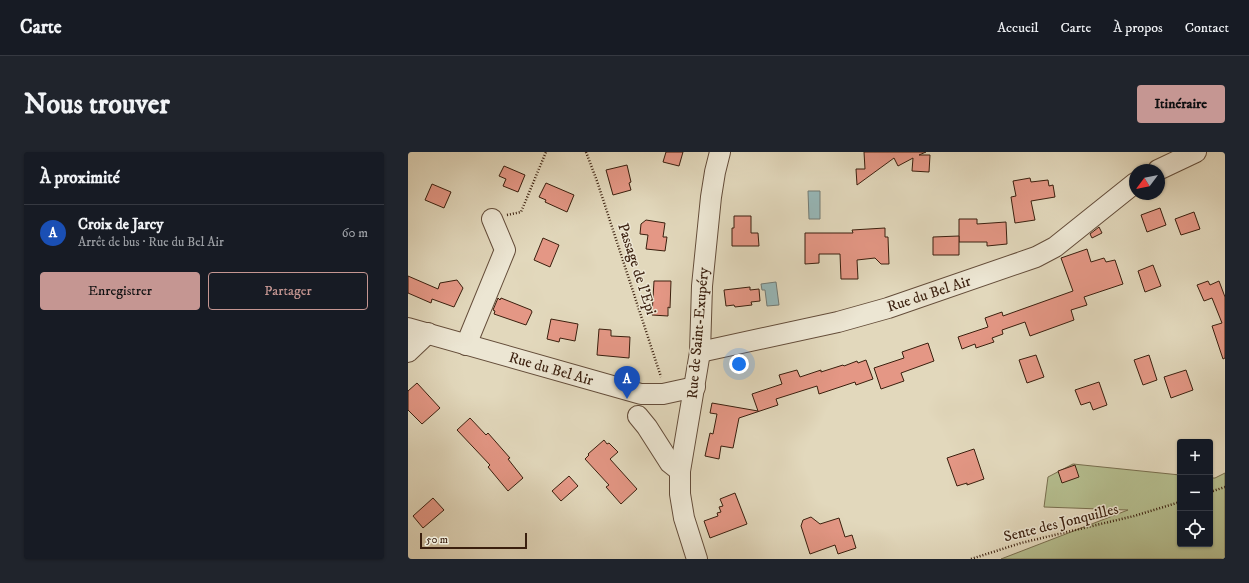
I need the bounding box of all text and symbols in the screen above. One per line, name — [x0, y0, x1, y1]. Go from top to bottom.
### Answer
text: Carte — [20, 16, 62, 39]
text: Accueil — [997, 19, 1039, 37]
text: Carte — [1061, 19, 1091, 37]
text: À propos — [1113, 19, 1163, 37]
text: Contact — [1185, 19, 1229, 37]
button: Itinéraire — [1137, 85, 1225, 123]
text: Nous trouver — [24, 87, 170, 122]
north arrow — [1129, 164, 1165, 200]
text: À proximité — [40, 167, 120, 189]
text: Croix de Jarcy — [78, 215, 163, 234]
street label: Passage de l'Epi — [613, 221, 661, 317]
text: A — [49, 225, 57, 241]
text: 60 m — [342, 225, 368, 241]
text: Arrêt de bus · Rue du Bel Air — [78, 234, 224, 250]
street label: Rue de Saint-Exupéry — [683, 266, 713, 400]
street label: Rue du Bel Air — [885, 271, 974, 316]
button: Enregistrer — [40, 272, 200, 310]
button: Partager — [208, 272, 368, 310]
street label: Rue du Bel Air — [507, 348, 596, 390]
your location — [729, 354, 749, 374]
pin: A — [614, 366, 640, 399]
map controls — [1177, 439, 1213, 547]
button: + — [1177, 439, 1213, 475]
button: − — [1177, 475, 1213, 511]
street label: Sente des Jonquilles — [1002, 500, 1120, 546]
button: locate — [1177, 511, 1213, 547]
scale bar — [420, 531, 527, 550]
text: 50 m — [426, 533, 448, 547]

